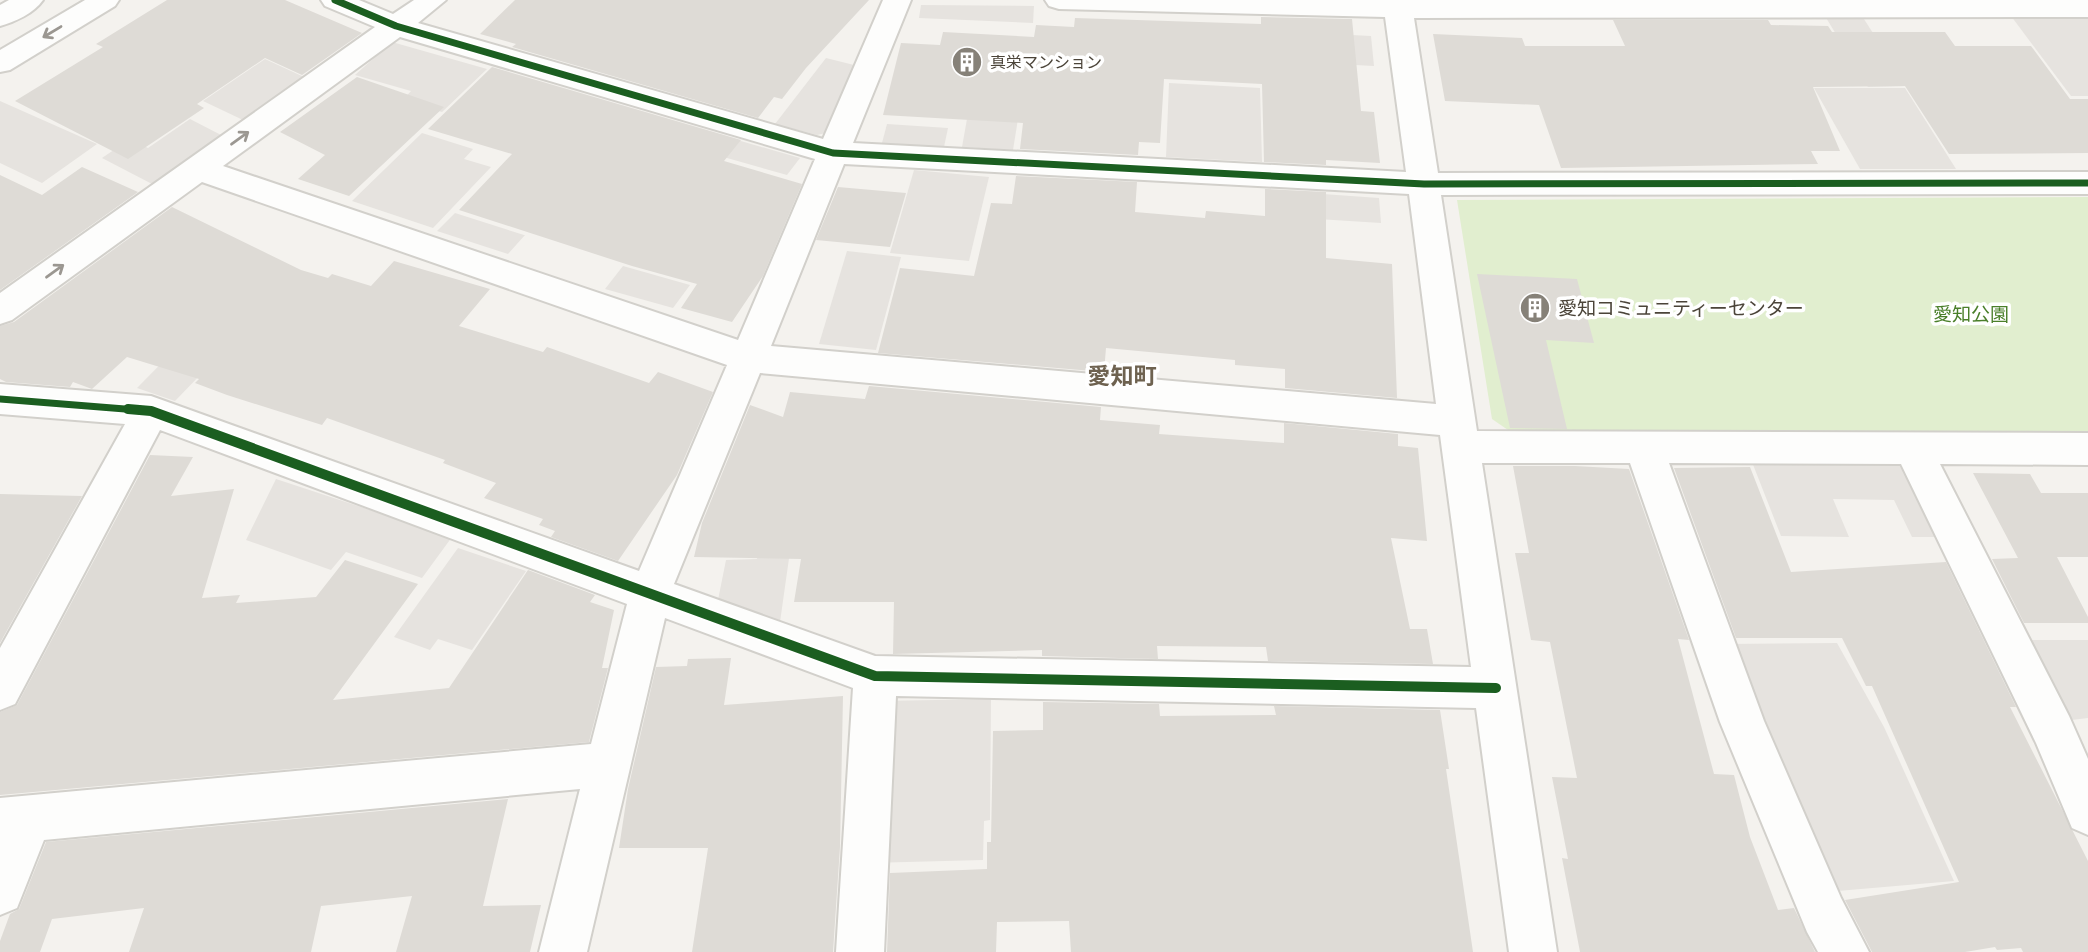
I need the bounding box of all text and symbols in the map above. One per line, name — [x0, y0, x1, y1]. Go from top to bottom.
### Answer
one-way arrow — [43, 25, 63, 39]
building icon: 真栄マンション — [950, 45, 984, 79]
place label: 真栄マンション — [990, 52, 1102, 71]
one-way arrow — [230, 131, 249, 145]
one-way arrow — [45, 264, 64, 278]
building icon: 愛知コミュニティーセンター — [1518, 291, 1552, 325]
place label: 愛知コミュニティーセンター — [1558, 296, 1804, 319]
park label: 愛知公園 — [1933, 302, 2009, 325]
district label: 愛知町 — [1088, 361, 1157, 389]

